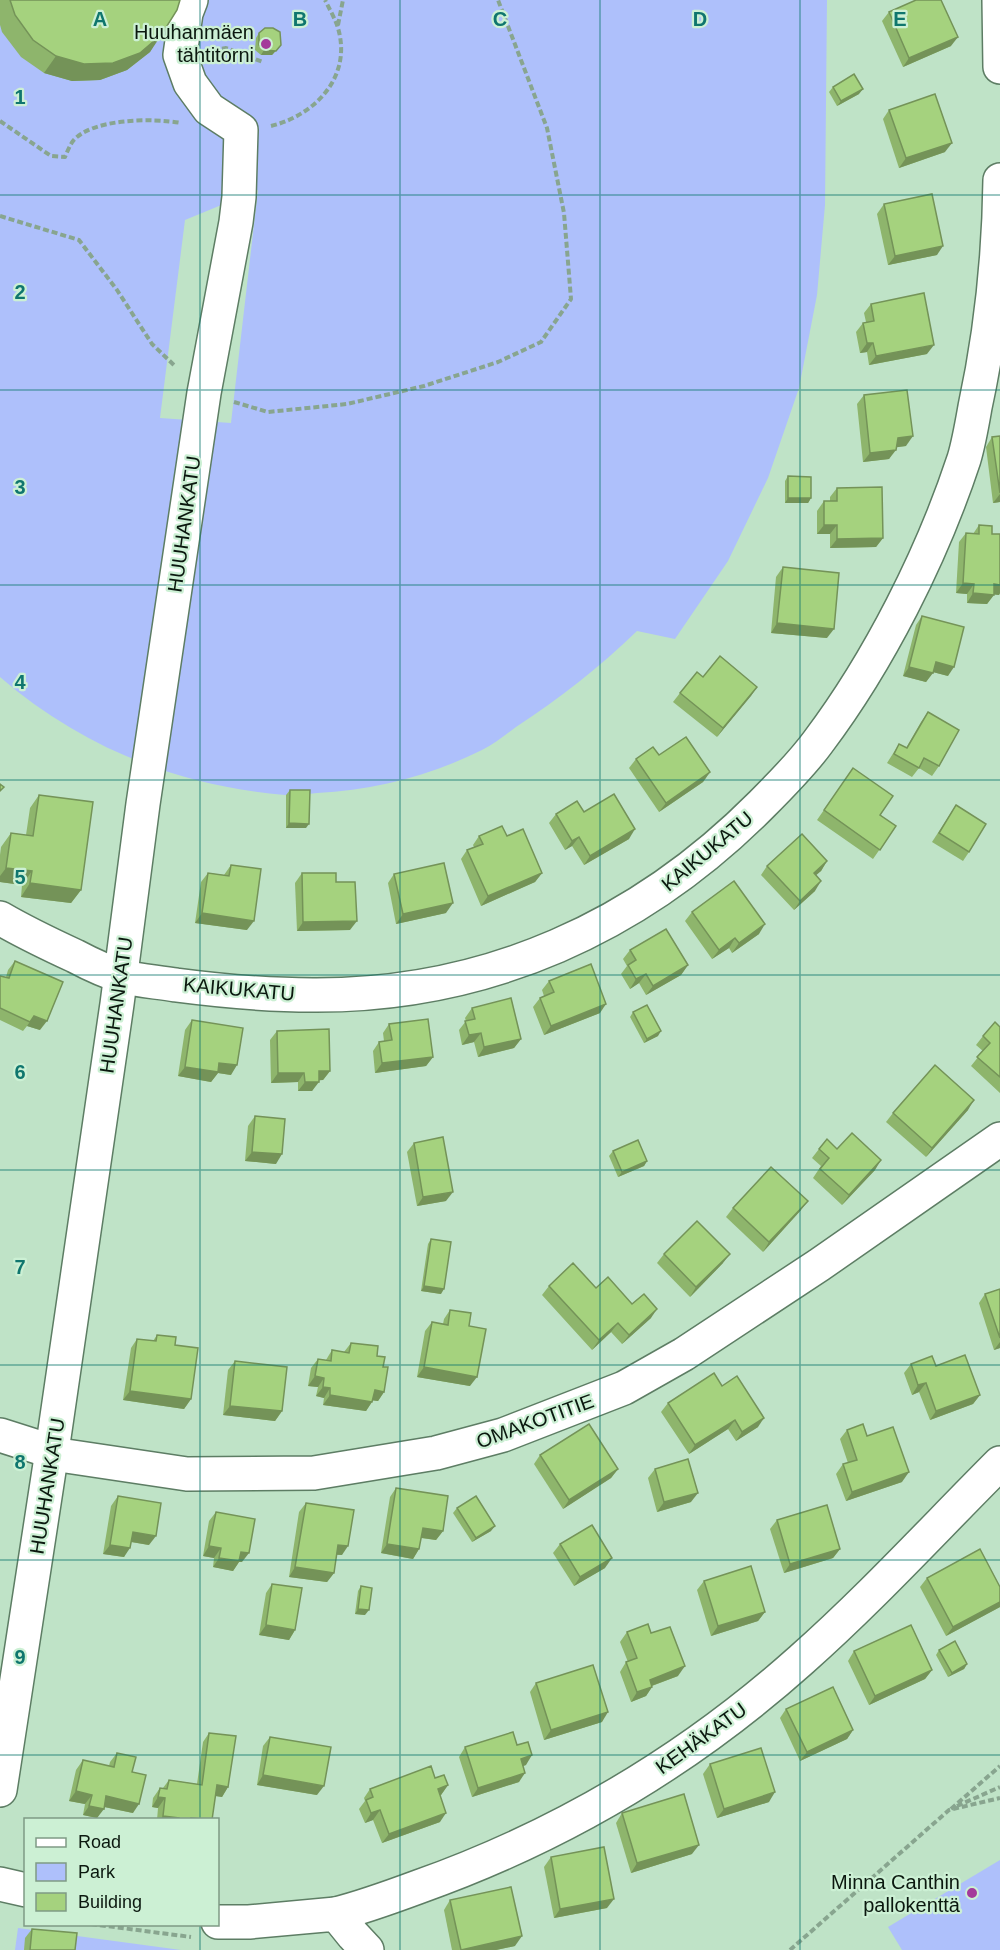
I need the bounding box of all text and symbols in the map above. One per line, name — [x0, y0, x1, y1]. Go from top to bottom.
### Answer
text: A — [93, 8, 107, 30]
text: B — [293, 8, 307, 30]
text: C — [493, 8, 507, 30]
text: D — [693, 8, 707, 30]
text: E — [893, 8, 907, 30]
place label: Huuhanmäen tähtitorni — [134, 21, 254, 66]
marker: Huuhanmäen tähtitorni — [259, 37, 273, 51]
text: 1 — [14, 86, 26, 108]
text: 2 — [14, 281, 26, 303]
street label: HUUHANKATU — [164, 454, 204, 594]
text: 3 — [14, 476, 26, 498]
text: 4 — [14, 671, 26, 693]
street label: KAIKUKATU — [657, 807, 757, 895]
text: 5 — [14, 866, 26, 888]
street label: HUUHANKATU — [96, 935, 136, 1075]
street label: KAIKUKATU — [182, 973, 296, 1005]
text: 6 — [14, 1061, 26, 1083]
text: 7 — [14, 1256, 26, 1278]
street label: OMAKOTITIE — [473, 1390, 597, 1452]
street label: HUUHANKATU — [25, 1416, 69, 1556]
text: 8 — [14, 1451, 26, 1473]
text: 9 — [14, 1646, 26, 1668]
street label: KEHÄKATU — [652, 1698, 750, 1778]
legend — [24, 1818, 219, 1926]
text: Road — [78, 1832, 121, 1852]
text: Park — [78, 1862, 116, 1882]
place label: Minna Canthin pallokenttä — [831, 1871, 961, 1916]
marker: Minna Canthin pallokenttä — [965, 1886, 979, 1900]
text: Building — [78, 1892, 142, 1912]

